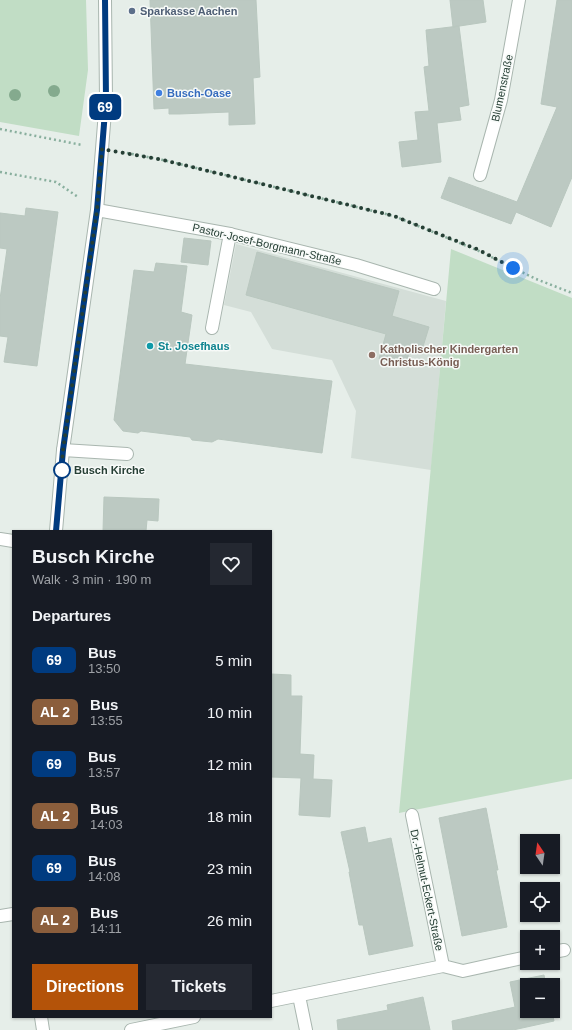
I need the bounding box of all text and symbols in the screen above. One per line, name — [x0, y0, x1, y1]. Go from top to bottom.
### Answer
place label: Sparkasse Aachen — [140, 5, 238, 17]
marker: Sparkasse Aachen — [127, 6, 137, 16]
street label: Blumenstraße — [489, 53, 515, 123]
place label: Busch-Oase — [167, 87, 231, 99]
marker: Busch-Oase — [154, 88, 164, 98]
line badge: 69 — [87, 94, 123, 120]
text: 69 — [97, 99, 113, 115]
street label: Pastor-Josef-Borgmann-Straße — [191, 221, 343, 267]
your location — [503, 258, 523, 278]
place label: St. Josefhaus — [158, 340, 230, 352]
marker: St. Josefhaus — [145, 341, 155, 351]
place label: Katholischer Kindergarten Christus-König — [380, 343, 518, 368]
marker: Katholischer Kindergarten Christus-König — [367, 350, 377, 360]
marker: Busch Kirche — [53, 461, 71, 479]
place label: Busch Kirche — [74, 464, 145, 476]
button: heart — [210, 543, 252, 585]
text: Busch Kirche — [32, 546, 154, 567]
text: Walk · 3 min · 190 m — [32, 572, 151, 587]
text: Departures — [32, 607, 111, 624]
text: Bus — [88, 644, 116, 661]
text: 69 — [46, 652, 62, 668]
text: 5 min — [215, 652, 252, 669]
text: 13:50 — [88, 661, 121, 676]
text: Bus — [90, 696, 118, 713]
text: AL 2 — [40, 704, 70, 720]
text: 10 min — [207, 704, 252, 721]
text: 13:55 — [90, 713, 123, 728]
text: Bus — [88, 748, 116, 765]
text: 69 — [46, 756, 62, 772]
text: 12 min — [207, 756, 252, 773]
text: 13:57 — [88, 765, 121, 780]
text: Bus — [90, 800, 118, 817]
text: AL 2 — [40, 808, 70, 824]
text: 18 min — [207, 808, 252, 825]
text: 14:03 — [90, 817, 123, 832]
street label: Dr.-Helmut-Eckert-Straße — [408, 828, 446, 952]
north arrow — [520, 834, 560, 874]
map controls — [520, 834, 560, 1018]
text: Bus — [88, 852, 116, 869]
text: 69 — [46, 860, 62, 876]
text: 23 min — [207, 860, 252, 877]
text: 14:08 — [88, 869, 121, 884]
button: locate — [520, 882, 560, 922]
text: Bus — [90, 904, 118, 921]
text: AL 2 — [40, 912, 70, 928]
text: 26 min — [207, 912, 252, 929]
text: 14:11 — [90, 921, 122, 936]
button: + — [520, 930, 560, 970]
button: Directions — [32, 964, 138, 1010]
button: Tickets — [146, 964, 252, 1010]
button: − — [520, 978, 560, 1018]

